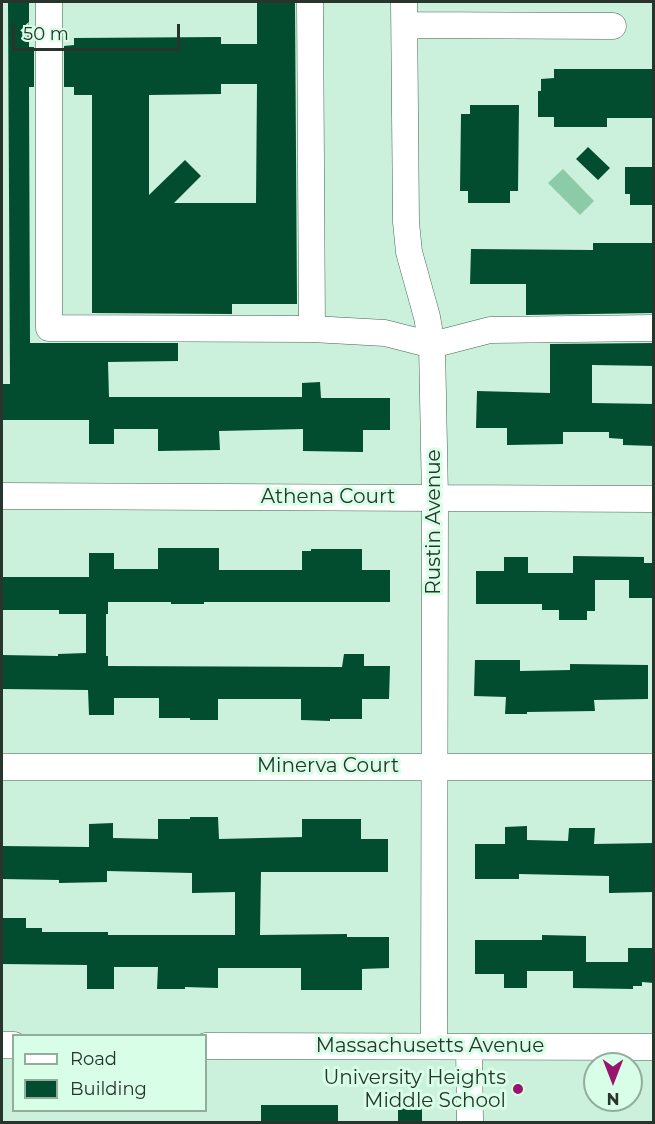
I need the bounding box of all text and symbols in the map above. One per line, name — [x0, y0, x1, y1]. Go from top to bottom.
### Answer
scale bar — [15, 12, 183, 50]
text: 50 m — [23, 23, 69, 45]
street label: Rustin Avenue — [422, 449, 446, 595]
street label: Athena Court — [261, 485, 395, 509]
street label: Minerva Court — [257, 754, 399, 778]
legend — [12, 1034, 207, 1112]
street label: Massachusetts Avenue — [316, 1034, 544, 1058]
text: Road — [70, 1048, 117, 1070]
north arrow — [583, 1052, 643, 1112]
place label: University Heights Middle School — [323, 1066, 506, 1113]
text: Building — [70, 1078, 147, 1100]
marker: University Heights Middle School — [511, 1082, 525, 1096]
text: N — [607, 1089, 619, 1108]

